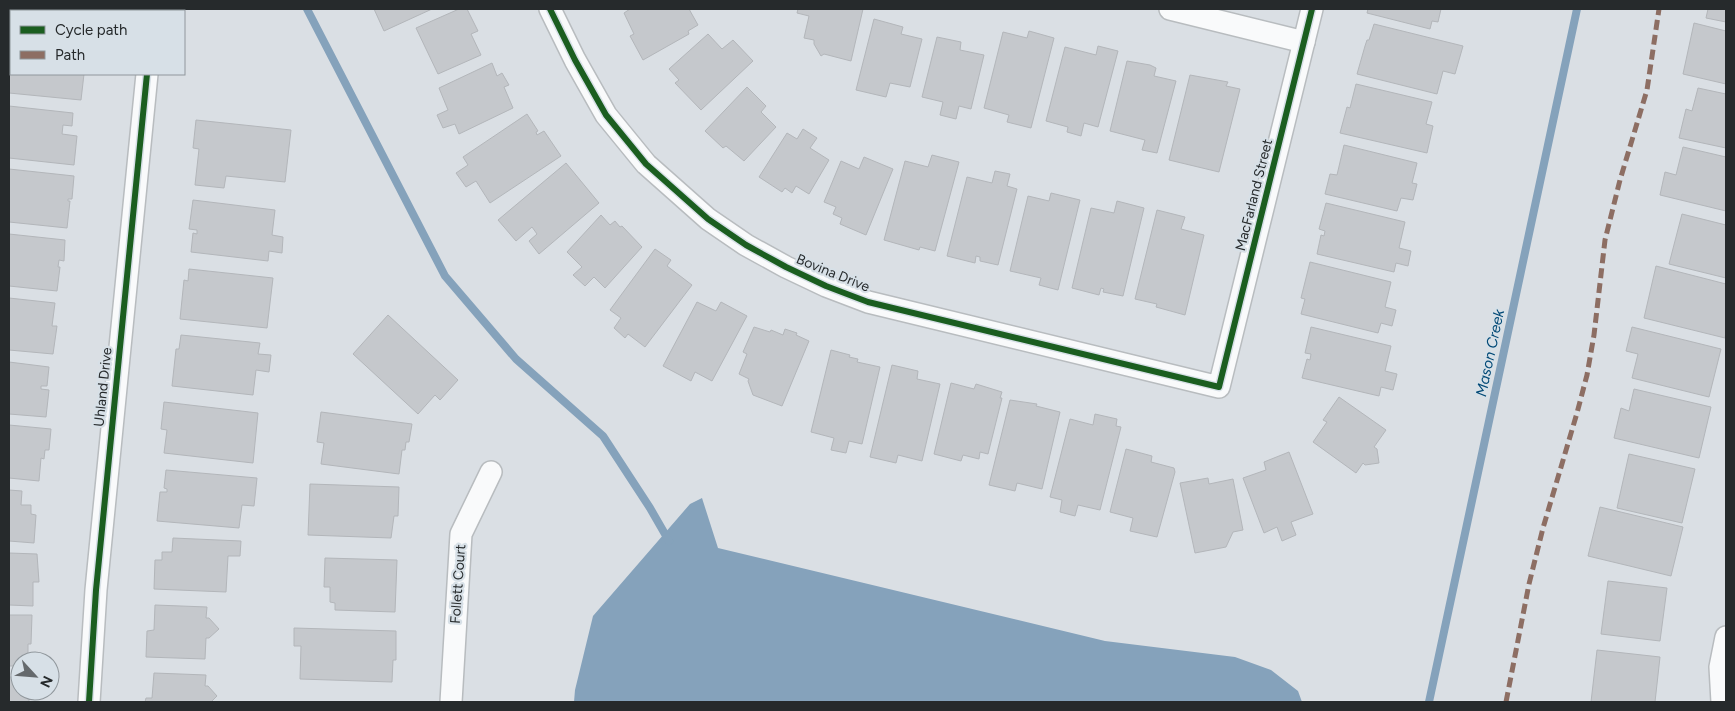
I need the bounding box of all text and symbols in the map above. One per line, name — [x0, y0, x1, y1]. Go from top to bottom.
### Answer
legend — [10, 10, 185, 75]
text: Cycle path — [55, 21, 127, 39]
text: Path — [55, 46, 85, 64]
street label: MacFarland Street — [1232, 137, 1276, 253]
street label: Bovina Drive — [794, 251, 873, 296]
water label: Mason Creek — [1472, 307, 1508, 398]
street label: Uhland Drive — [90, 346, 116, 428]
street label: Follett Court — [447, 544, 469, 624]
north arrow — [10, 651, 60, 701]
text: N — [36, 673, 56, 690]

